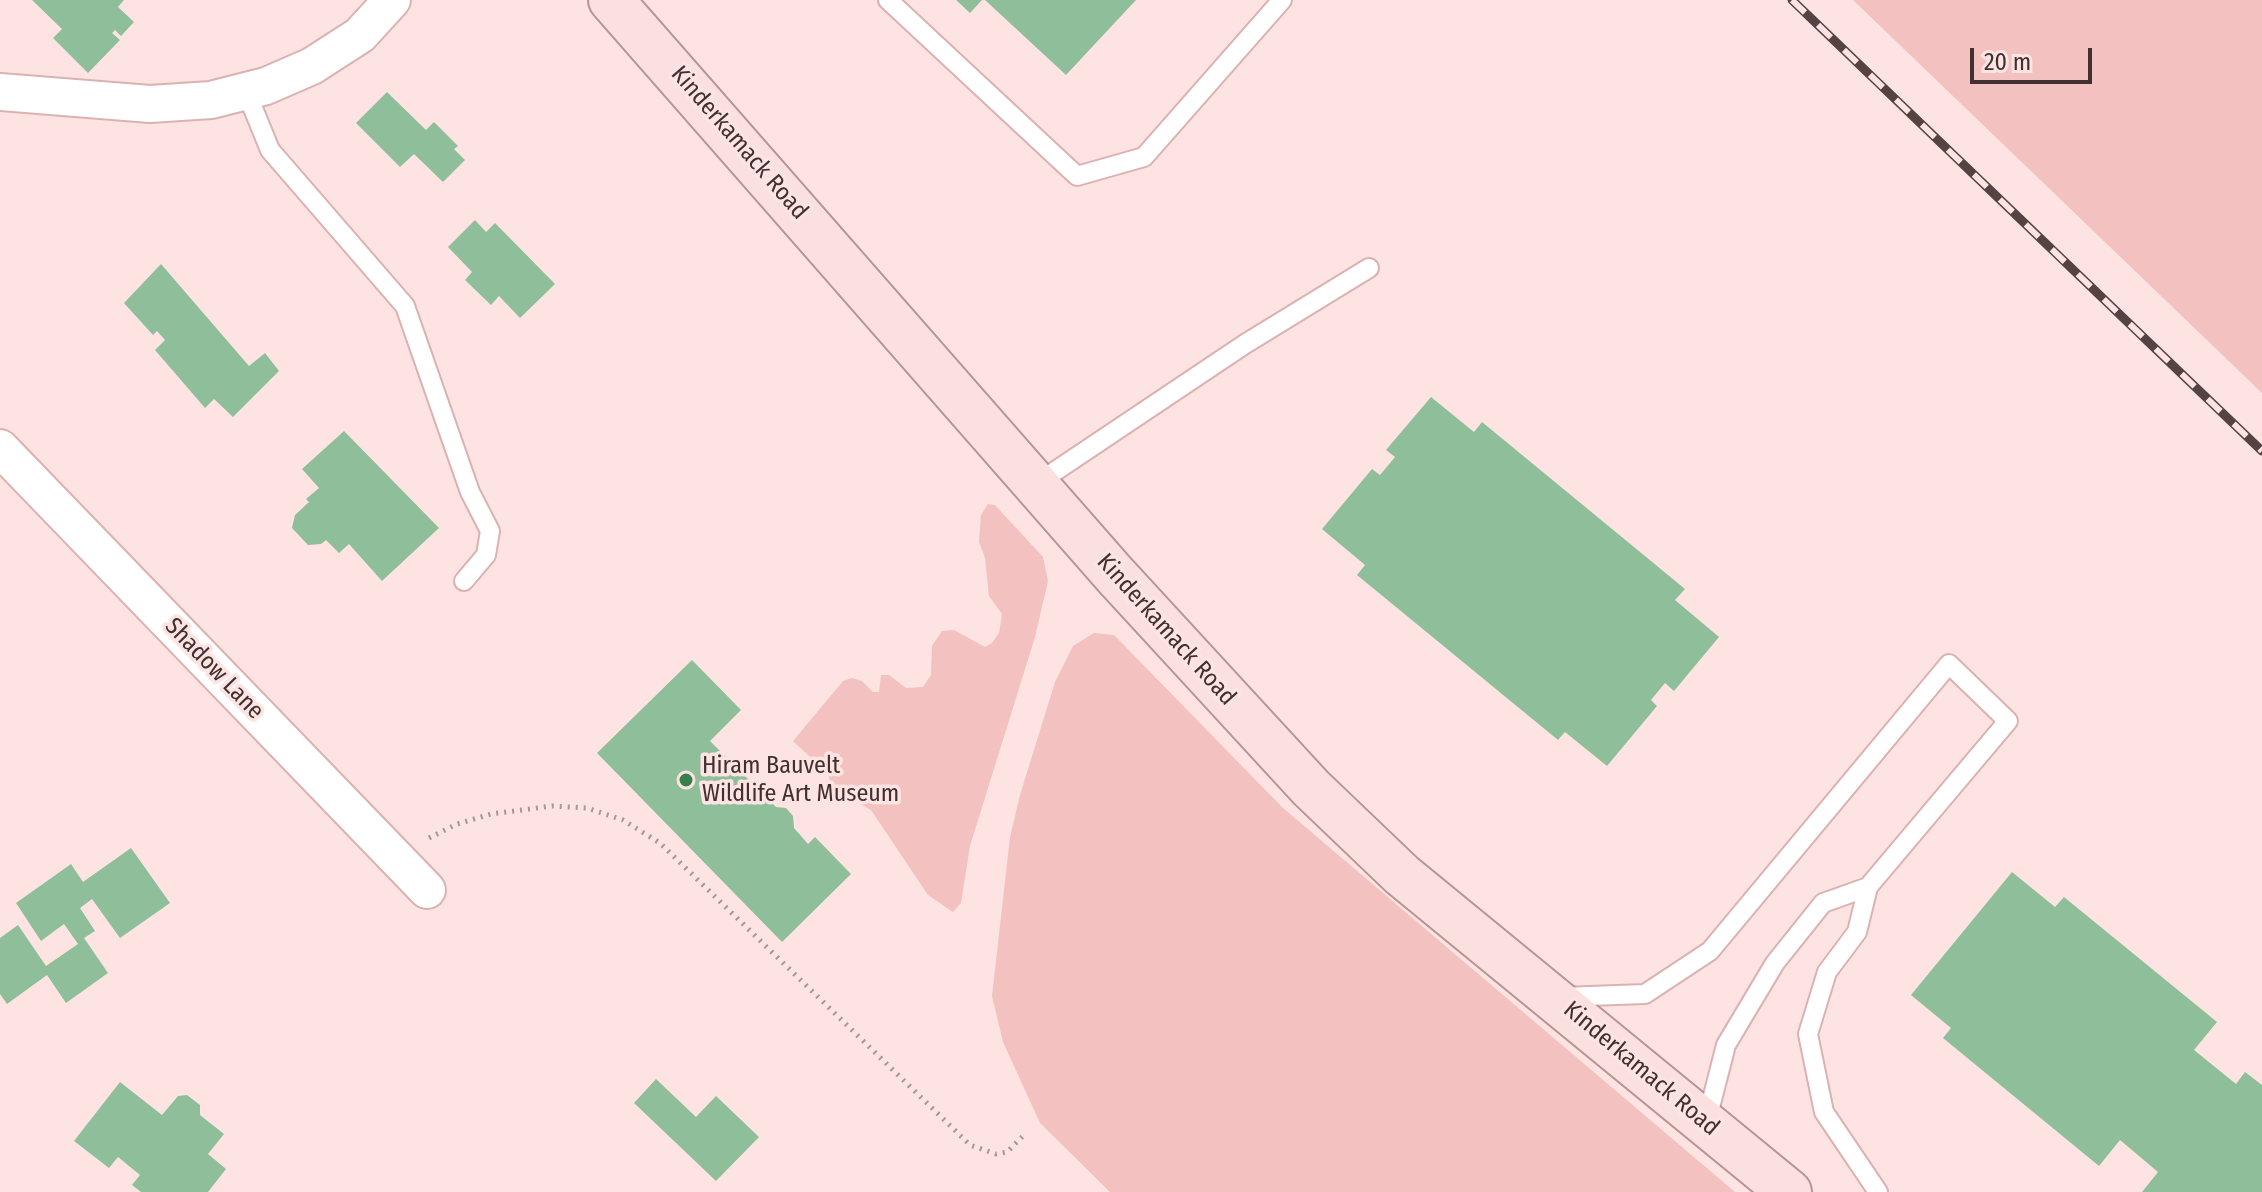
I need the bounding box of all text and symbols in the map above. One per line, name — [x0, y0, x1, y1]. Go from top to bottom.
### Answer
scale bar — [1974, 32, 2096, 82]
text: 20 m — [1984, 48, 2031, 76]
street label: Kinderkamack Road — [664, 60, 814, 226]
street label: Kinderkamack Road — [1090, 548, 1242, 712]
street label: Shadow Lane — [159, 612, 269, 726]
place label: Hiram Bauvelt Wildlife Art Museum — [702, 752, 899, 808]
marker: Hiram Bauvelt Wildlife Art Museum — [677, 771, 695, 789]
street label: Kinderkamack Road — [1557, 996, 1725, 1142]

